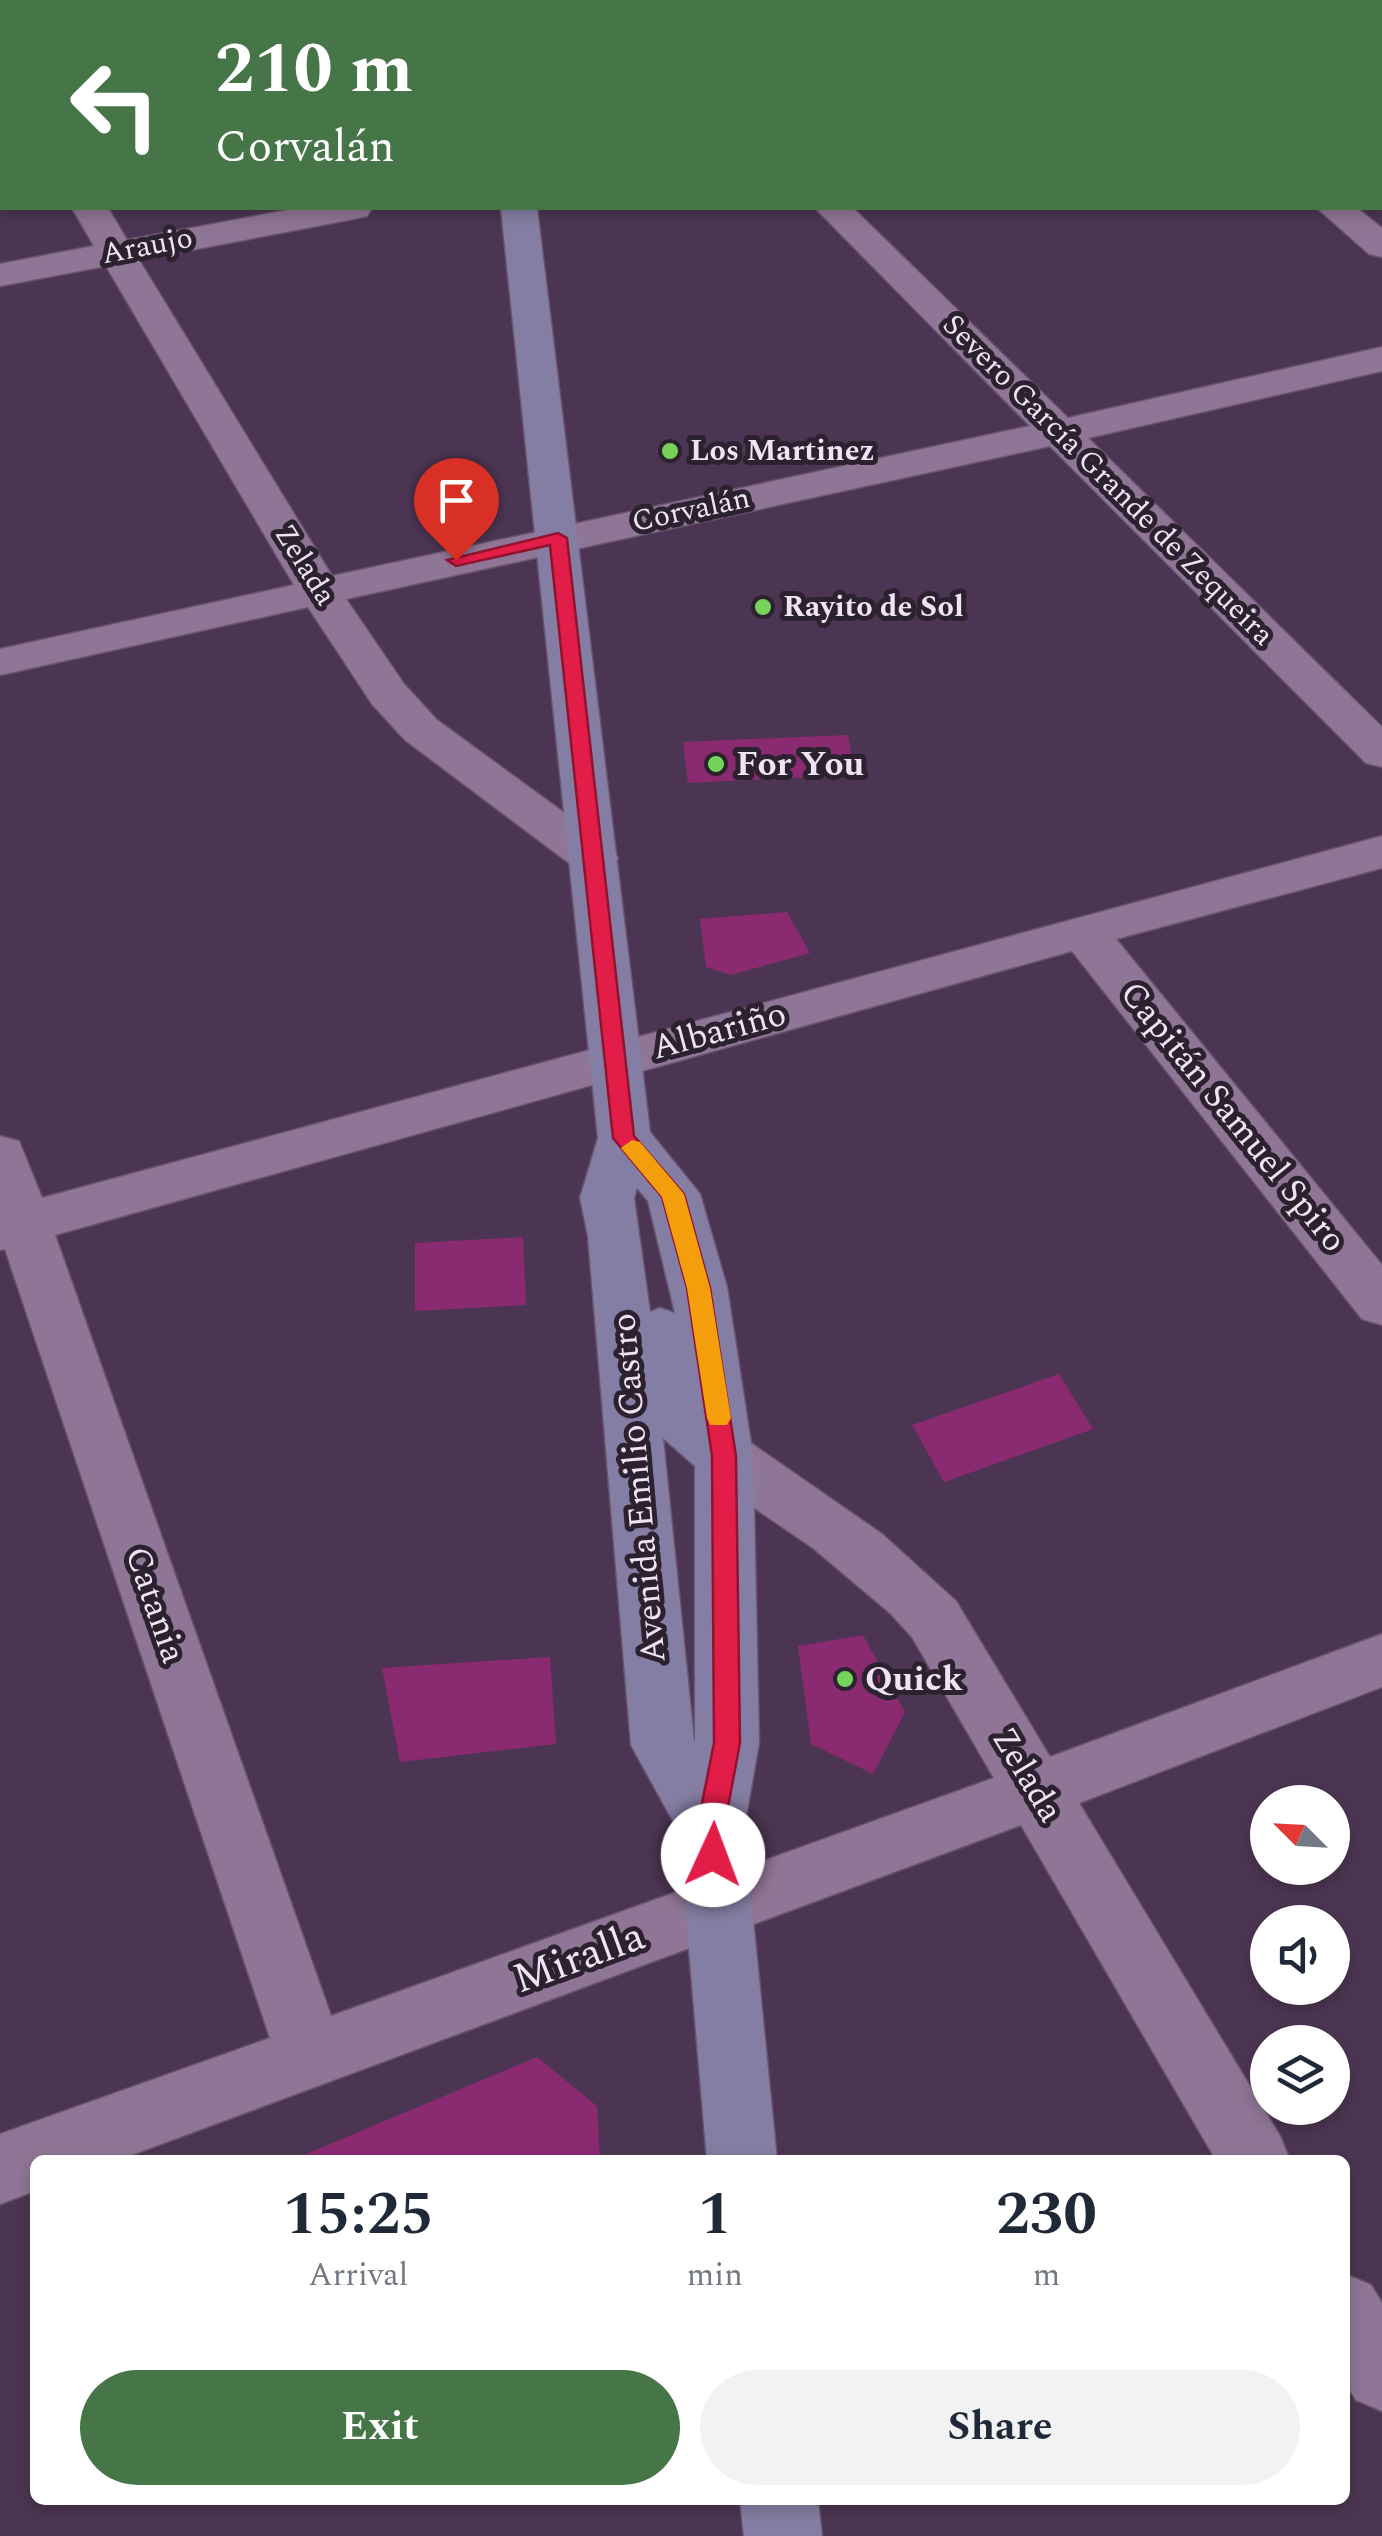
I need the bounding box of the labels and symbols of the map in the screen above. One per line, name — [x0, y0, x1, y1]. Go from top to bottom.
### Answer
street label: Araujo — [98, 215, 196, 277]
street label: Severo García Grande de Zequeira — [931, 303, 1285, 657]
place label: Los Martinez — [690, 428, 875, 474]
marker: Los Martinez — [659, 440, 681, 462]
pin — [414, 458, 499, 561]
street label: Corvalán — [628, 475, 754, 545]
street label: Zelada — [262, 515, 348, 615]
place label: Rayito de Sol — [783, 584, 964, 630]
marker: Rayito de Sol — [752, 596, 774, 618]
place label: For You — [736, 738, 865, 791]
marker: For You — [705, 753, 727, 775]
street label: Capitán Samuel Spiro — [1107, 970, 1359, 1264]
street label: Albariño — [646, 988, 792, 1074]
street label: Avenida Emilio Castro — [597, 1311, 681, 1665]
street label: Catania — [110, 1540, 200, 1670]
place label: Quick — [865, 1653, 963, 1706]
marker: Quick — [834, 1668, 856, 1690]
street label: Zelada — [978, 1717, 1076, 1833]
north arrow — [1250, 1785, 1350, 1885]
position arrow — [661, 1803, 765, 1907]
street label: Miralla — [504, 1905, 654, 2011]

